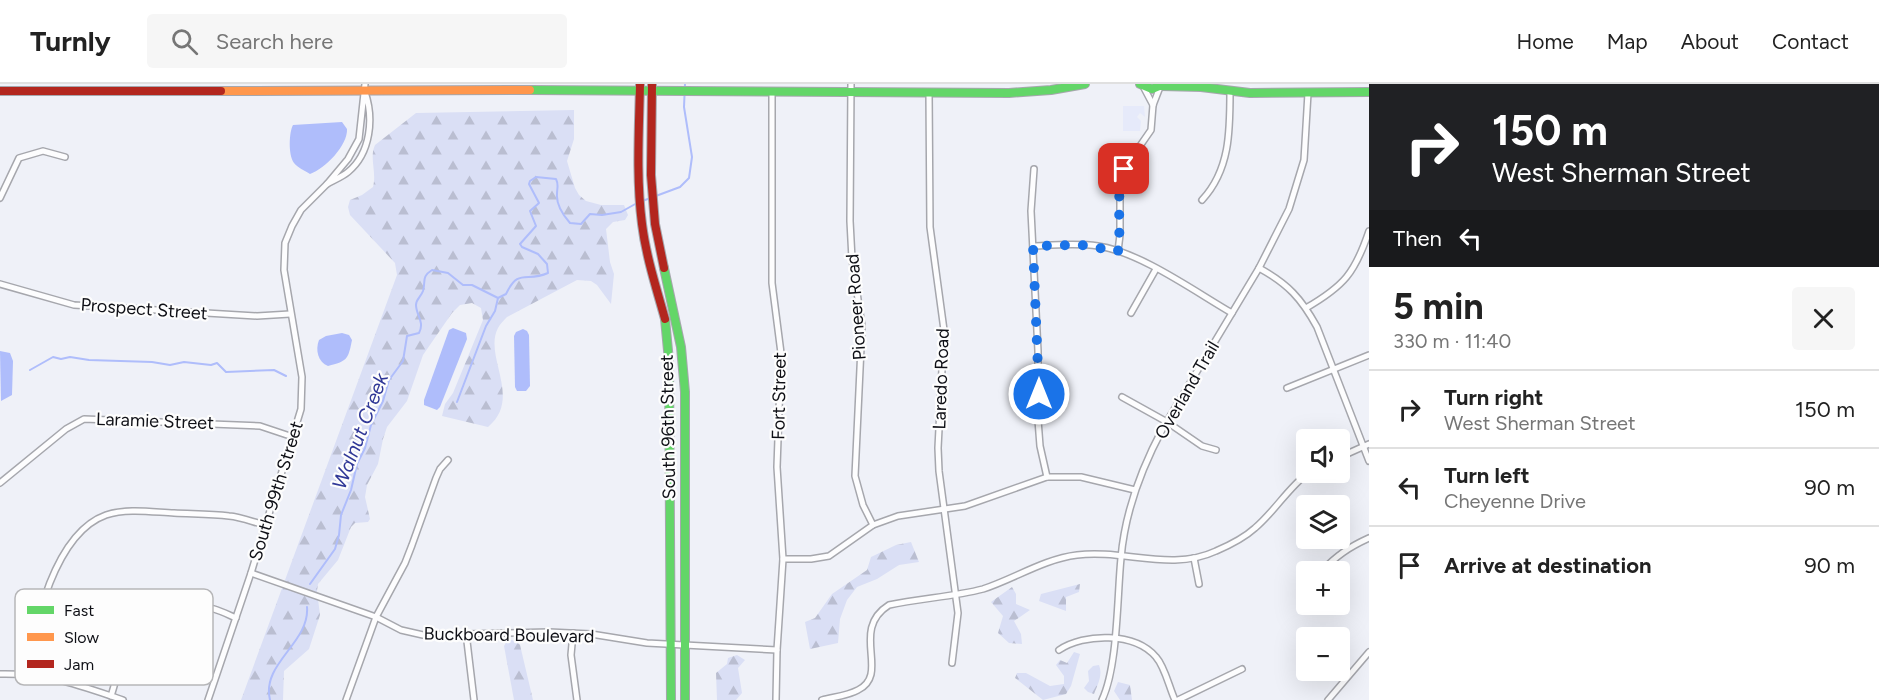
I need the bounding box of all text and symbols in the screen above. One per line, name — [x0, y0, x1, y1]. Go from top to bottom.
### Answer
search box — [147, 14, 567, 68]
text: Turnly — [30, 24, 111, 58]
icon: search — [168, 25, 201, 58]
text: Search here — [216, 28, 333, 55]
text: Home — [1517, 29, 1574, 54]
text: Map — [1607, 29, 1648, 54]
text: About — [1681, 29, 1739, 54]
text: Contact — [1772, 29, 1849, 54]
text: 150 m — [1492, 105, 1608, 156]
icon: right — [1393, 108, 1471, 186]
pin — [1098, 143, 1149, 194]
icon: arrive — [1107, 152, 1140, 185]
text: West Sherman Street — [1492, 156, 1751, 189]
icon: left — [1454, 222, 1487, 255]
text: Then — [1393, 225, 1442, 252]
street label: Pioneer Road — [841, 253, 871, 361]
text: 5 min — [1393, 285, 1484, 328]
button: close — [1792, 287, 1855, 350]
street label: Prospect Street — [80, 294, 208, 324]
street label: Laredo Road — [928, 328, 954, 430]
text: 330 m · 11:40 — [1393, 329, 1511, 353]
street label: Overland Trail — [1150, 337, 1224, 443]
street label: Fort Street — [767, 352, 791, 440]
street label: South 96th Street — [656, 354, 680, 500]
position arrow — [1007, 362, 1071, 426]
water label: Walnut Creek — [327, 368, 394, 492]
text: Turn right — [1444, 384, 1543, 411]
icon: right — [1393, 393, 1426, 426]
text: 150 m — [1795, 396, 1855, 423]
street label: Laramie Street — [96, 408, 215, 434]
text: West Sherman Street — [1444, 411, 1636, 435]
street label: South 99th Street — [244, 418, 308, 564]
map controls — [1296, 429, 1350, 681]
button: sound — [1296, 429, 1350, 483]
text: Turn left — [1444, 462, 1530, 489]
icon: left — [1393, 471, 1426, 504]
text: 90 m — [1804, 474, 1855, 501]
text: Cheyenne Drive — [1444, 489, 1586, 513]
button: layers — [1296, 495, 1350, 549]
icon: arrive — [1393, 549, 1426, 582]
text: Arrive at destination — [1444, 552, 1652, 579]
text: 90 m — [1804, 552, 1855, 579]
button: + — [1296, 561, 1350, 615]
legend — [15, 589, 213, 685]
text: Fast — [64, 601, 94, 620]
street label: Buckboard Boulevard — [423, 623, 595, 647]
button: − — [1296, 627, 1350, 681]
text: Slow — [64, 628, 99, 647]
text: Jam — [64, 655, 94, 674]

